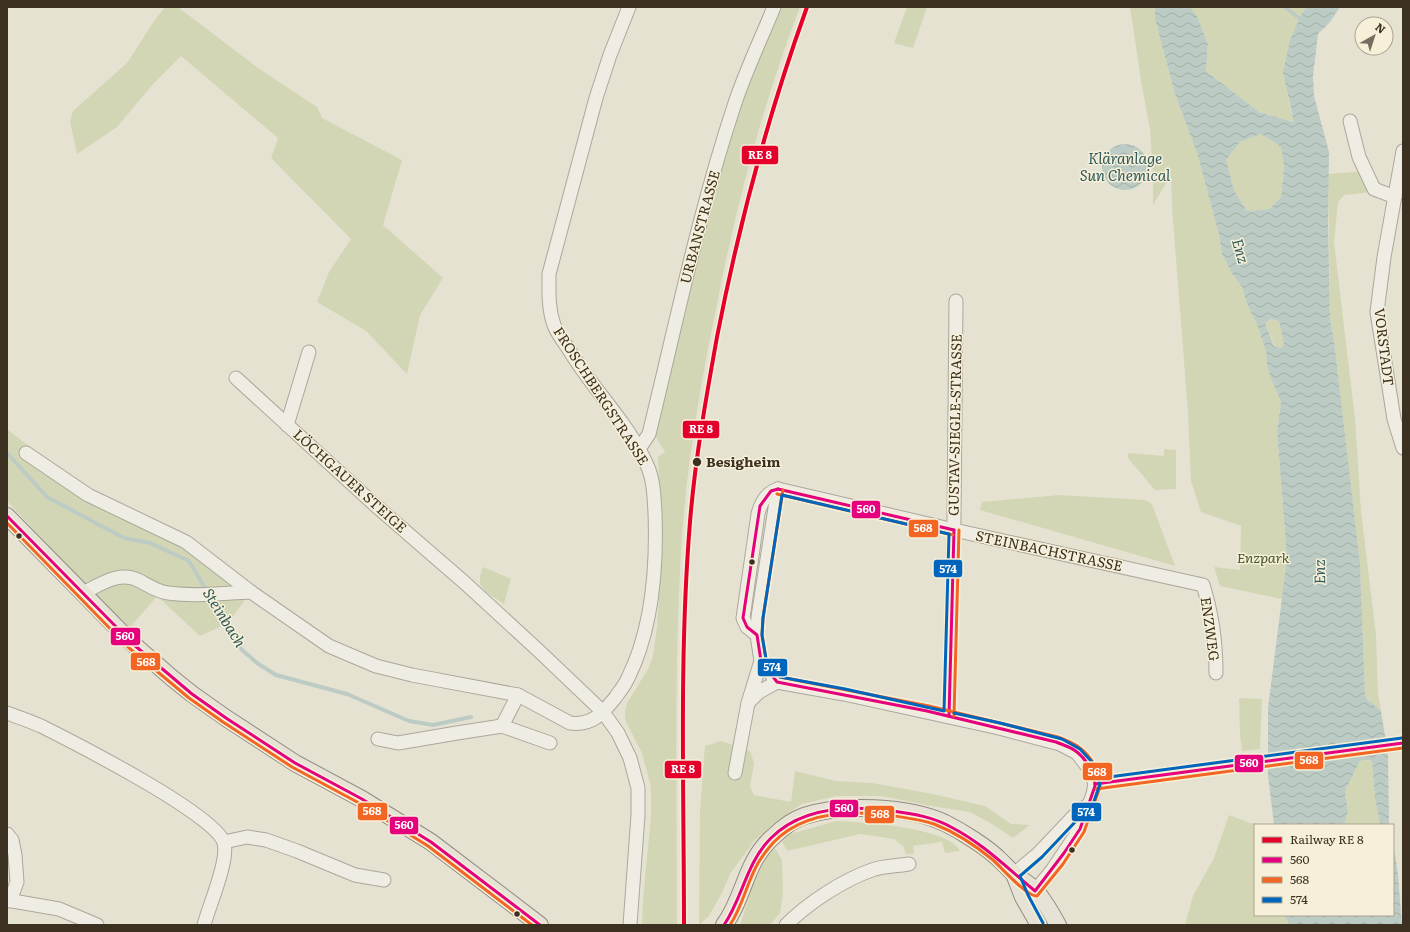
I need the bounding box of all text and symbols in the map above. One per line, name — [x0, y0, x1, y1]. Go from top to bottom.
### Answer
north arrow — [1354, 16, 1394, 56]
text: N — [1372, 18, 1390, 37]
line badge: RE 8 — [741, 145, 779, 165]
text: RE 8 — [748, 146, 773, 162]
water label: Kläranlage Sun Chemical — [1080, 146, 1171, 186]
street label: URBANSTRASSE — [674, 168, 724, 286]
water label: Enz — [1227, 235, 1256, 266]
street label: VORSTADT — [1370, 307, 1400, 387]
street label: FROSCHBERGSTRASSE — [549, 322, 654, 469]
street label: GUSTAV-SIEGLE-STRASSE — [942, 334, 966, 516]
line badge: RE 8 — [682, 420, 720, 439]
text: RE 8 — [689, 420, 714, 436]
street label: LÖCHGAUER STEIGE — [290, 424, 412, 537]
place label: Besigheim — [706, 451, 781, 471]
marker: Besigheim — [691, 456, 703, 468]
line badge: 560 — [851, 500, 881, 519]
text: 560 — [856, 500, 876, 516]
line badge: 568 — [908, 519, 939, 538]
text: 568 — [914, 519, 933, 535]
street label: STEINBACHSTRASSE — [974, 525, 1125, 575]
unlabelled marker — [14, 531, 24, 541]
park label: Enzpark — [1237, 547, 1290, 567]
unlabelled marker — [747, 557, 757, 567]
line badge: 574 — [933, 559, 963, 578]
water label: Enz — [1307, 559, 1330, 585]
text: 574 — [939, 560, 957, 576]
water label: Steinbach — [198, 583, 253, 651]
street label: ENZWEG — [1197, 596, 1225, 663]
line badge: 560 — [110, 627, 141, 646]
text: 560 — [115, 627, 135, 643]
line badge: 568 — [130, 652, 161, 671]
text: 568 — [137, 653, 156, 669]
line badge: 574 — [757, 658, 788, 677]
text: 574 — [763, 658, 781, 674]
line badge: 568 — [1294, 751, 1324, 770]
text: 568 — [1300, 751, 1319, 767]
line badge: 560 — [1234, 754, 1264, 773]
text: 560 — [1239, 754, 1259, 770]
line badge: RE 8 — [664, 760, 702, 779]
text: RE 8 — [671, 760, 696, 776]
line badge: 568 — [1082, 762, 1113, 781]
text: 568 — [1088, 763, 1107, 779]
line badge: 560 — [829, 799, 859, 818]
text: 560 — [834, 799, 854, 815]
line badge: 568 — [357, 802, 388, 821]
text: 568 — [363, 802, 382, 818]
line badge: 574 — [1071, 802, 1102, 822]
text: 574 — [1077, 803, 1095, 819]
line badge: 568 — [864, 805, 895, 824]
text: 568 — [871, 805, 890, 821]
line badge: 560 — [389, 816, 419, 835]
text: 560 — [394, 816, 414, 832]
legend — [1254, 824, 1394, 916]
text: Railway RE 8 — [1290, 830, 1364, 848]
unlabelled marker — [1067, 845, 1077, 855]
text: 560 — [1290, 850, 1310, 868]
text: 568 — [1290, 870, 1310, 888]
text: 574 — [1290, 890, 1308, 908]
unlabelled marker — [512, 909, 522, 919]

